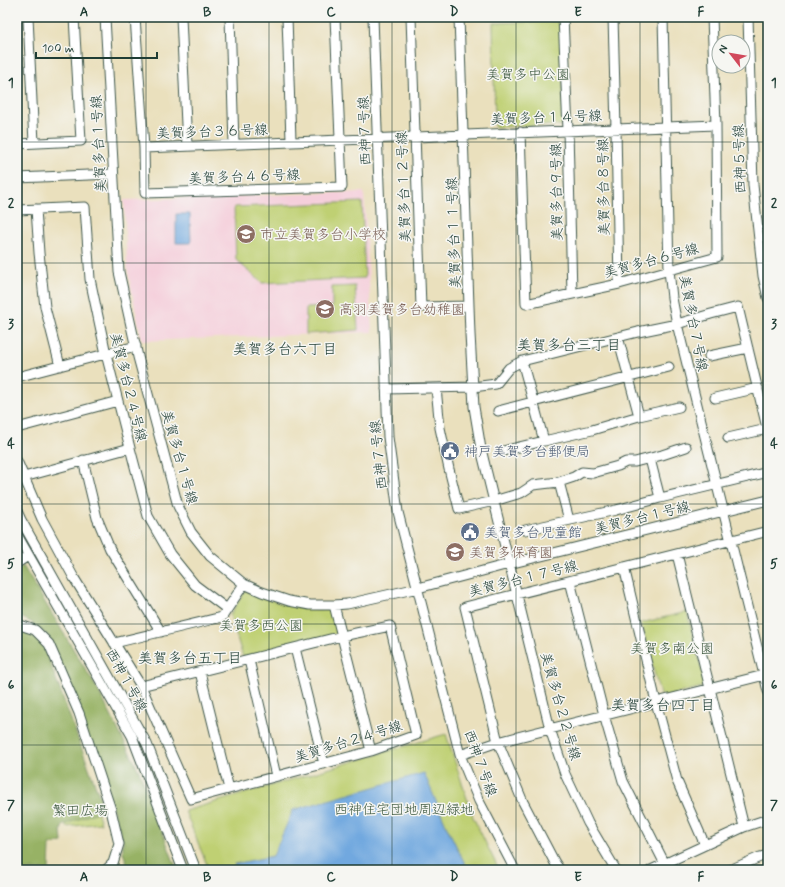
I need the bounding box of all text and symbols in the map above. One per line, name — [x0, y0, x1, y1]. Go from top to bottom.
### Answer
text: A — [80, 4, 88, 21]
text: B — [203, 4, 212, 21]
text: C — [326, 4, 336, 21]
text: D — [450, 4, 459, 21]
text: E — [574, 4, 582, 21]
text: F — [698, 4, 705, 21]
scale bar — [36, 34, 157, 60]
north arrow — [711, 34, 751, 74]
text: 100 m — [42, 41, 74, 57]
text: N — [715, 43, 731, 56]
park label: 美賀多中公園 — [486, 66, 570, 84]
text: 1 — [8, 75, 14, 92]
text: 1 — [771, 75, 777, 92]
street label: 美賀多台１号線 — [87, 95, 111, 193]
street label: 西神７号線 — [355, 96, 375, 166]
street label: 美賀多台１４号線 — [490, 107, 602, 129]
street label: 美賀多台３６号線 — [156, 121, 268, 143]
street label: 西神５号線 — [730, 124, 750, 194]
street label: 美賀多台１２号線 — [393, 131, 415, 243]
street label: 美賀多台８号線 — [594, 138, 614, 236]
street label: 美賀多台９号線 — [547, 143, 567, 241]
street label: 美賀多台４６号線 — [188, 166, 300, 188]
street label: 美賀多台１１号線 — [443, 177, 465, 289]
text: 2 — [8, 195, 15, 212]
text: 2 — [771, 195, 778, 212]
school or university icon: 市立美賀多台小学校 — [235, 223, 257, 245]
place label: 市立美賀多台小学校 — [260, 226, 386, 244]
street label: 美賀多台６号線 — [602, 240, 701, 282]
street label: 美賀多台７号線 — [675, 273, 711, 373]
school or university icon: 高羽美賀多台幼稚園 — [314, 298, 336, 320]
place label: 高羽美賀多台幼稚園 — [339, 301, 465, 319]
text: 3 — [8, 316, 14, 333]
text: 3 — [771, 316, 777, 333]
street label: 美賀多台２４号線 — [106, 331, 150, 444]
district label: 美賀多台三丁目 — [516, 336, 622, 356]
district label: 美賀多台六丁目 — [232, 340, 338, 360]
street label: 美賀多台１号線 — [157, 408, 201, 507]
street label: 西神７号線 — [366, 419, 392, 491]
text: 4 — [7, 436, 15, 453]
text: 4 — [770, 436, 778, 453]
public building icon: 神戸美賀多台郵便局 — [439, 440, 461, 462]
place label: 神戸美賀多台郵便局 — [464, 443, 590, 461]
street label: 美賀多台１号線 — [593, 497, 692, 539]
public building icon: 美賀多台児童館 — [459, 521, 481, 543]
place label: 美賀多台児童館 — [484, 524, 582, 542]
school or university icon: 美賀多保育園 — [444, 541, 466, 563]
place label: 美賀多保育園 — [469, 544, 553, 562]
text: 5 — [7, 556, 15, 573]
text: 5 — [770, 556, 778, 573]
street label: 美賀多台１７号線 — [467, 557, 580, 601]
park label: 美賀多西公園 — [219, 617, 303, 635]
park label: 美賀多南公園 — [630, 640, 714, 658]
street label: 西神１号線 — [101, 646, 151, 715]
district label: 美賀多台五丁目 — [137, 649, 243, 669]
street label: 美賀多台２２号線 — [536, 650, 584, 763]
text: 6 — [8, 677, 15, 694]
text: 6 — [771, 677, 778, 694]
district label: 美賀多台四丁目 — [610, 696, 716, 716]
street label: 美賀多台２４号線 — [292, 717, 404, 767]
street label: 西神７号線 — [460, 727, 500, 799]
text: 7 — [7, 797, 15, 814]
text: 7 — [770, 797, 778, 814]
park label: 西神住宅団地周辺緑地 — [334, 801, 474, 819]
park label: 繁田広場 — [52, 802, 108, 820]
text: A — [80, 869, 88, 886]
text: B — [203, 869, 212, 886]
text: C — [326, 869, 336, 886]
text: D — [450, 869, 459, 886]
text: E — [574, 869, 582, 886]
text: F — [698, 869, 705, 886]

